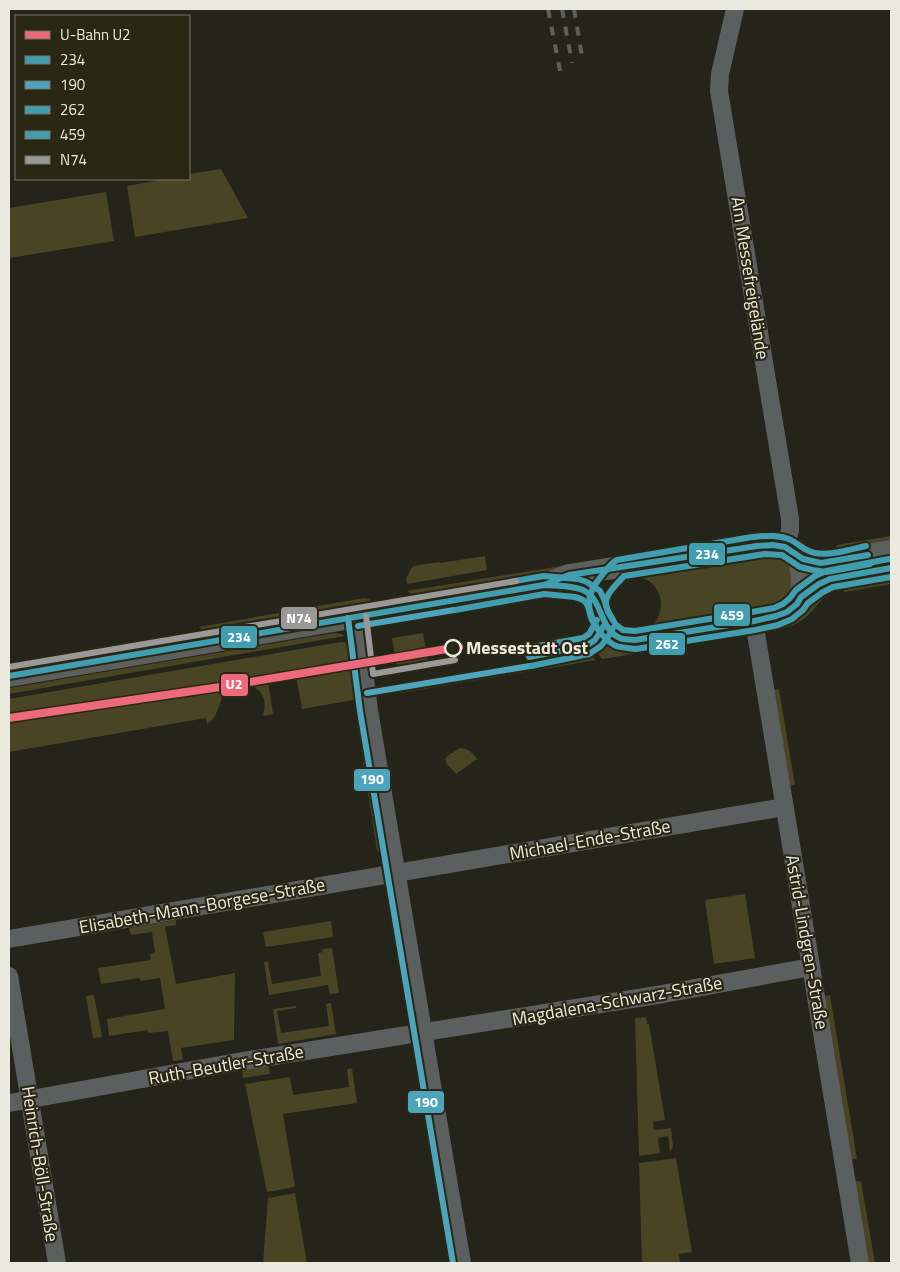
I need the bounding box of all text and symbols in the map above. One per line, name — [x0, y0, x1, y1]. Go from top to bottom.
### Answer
legend — [15, 15, 190, 180]
text: U-Bahn U2 — [60, 23, 130, 46]
text: 234 — [60, 48, 85, 71]
text: 190 — [60, 73, 85, 96]
text: 262 — [60, 98, 85, 121]
text: 459 — [60, 123, 85, 146]
text: N74 — [60, 148, 87, 171]
street label: Am Messefreigelände — [724, 195, 777, 361]
line badge: 234 — [688, 542, 726, 566]
text: 234 — [695, 543, 719, 564]
line badge: 459 — [713, 603, 751, 627]
text: 459 — [720, 604, 744, 625]
line badge: N74 — [280, 606, 318, 630]
text: N74 — [286, 607, 312, 628]
line badge: 234 — [220, 625, 258, 649]
text: 234 — [227, 626, 251, 647]
line badge: 262 — [648, 632, 686, 656]
text: 262 — [655, 633, 679, 654]
place label: Messestadt Ost — [466, 634, 589, 661]
marker: Messestadt Ost — [444, 639, 462, 657]
line badge: U2 — [220, 673, 249, 697]
text: U2 — [226, 673, 243, 694]
line badge: 190 — [353, 768, 391, 792]
text: 190 — [360, 768, 384, 789]
street label: Michael-Ende-Straße — [507, 812, 672, 867]
street label: Astrid-Lindgren-Straße — [779, 853, 836, 1031]
street label: Elisabeth-Mann-Borgese-Straße — [77, 871, 327, 940]
street label: Magdalena-Schwarz-Straße — [510, 969, 724, 1032]
street label: Ruth-Beutler-Straße — [146, 1038, 306, 1091]
street label: Heinrich-Böll-Straße — [15, 1084, 66, 1244]
line badge: 190 — [407, 1090, 445, 1114]
text: 190 — [414, 1091, 438, 1112]

